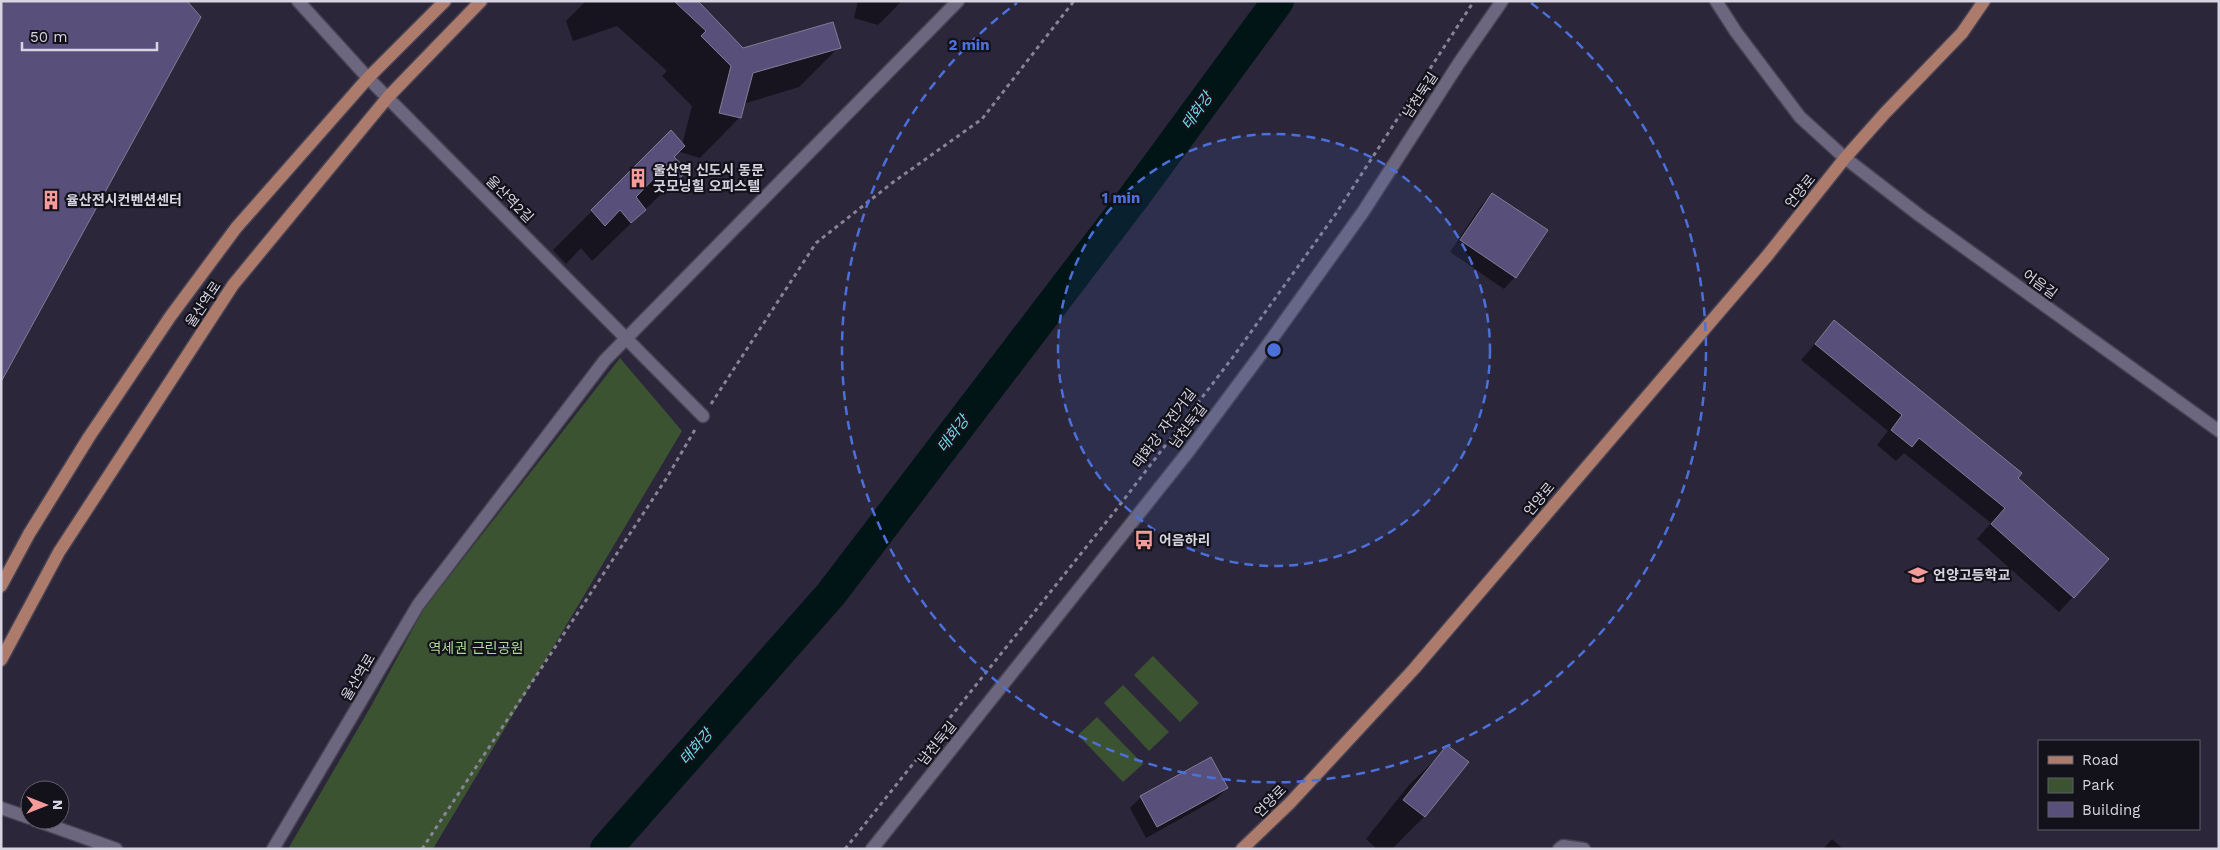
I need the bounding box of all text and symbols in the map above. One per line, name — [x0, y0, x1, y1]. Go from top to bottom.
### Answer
scale bar — [22, 20, 158, 52]
text: 50 m — [30, 28, 67, 46]
text: 2 min — [948, 36, 990, 54]
street label: 남천둑길 — [1399, 69, 1441, 121]
water label: 태화강 — [1178, 87, 1218, 133]
place label: 울산역 신도시 동문 굿모닝힐 오피스텔 — [653, 162, 764, 194]
building icon: 울산역 신도시 동문 굿모닝힐 오피스텔 — [627, 167, 649, 189]
street label: 언양로 — [1782, 171, 1818, 211]
street label: 울산역2길 — [483, 172, 537, 226]
building icon: 율산전시컨벤션센터 — [40, 189, 62, 211]
text: 1 min — [1102, 189, 1140, 207]
place label: 율산전시컨벤션센터 — [66, 192, 182, 208]
street label: 어음길 — [2020, 266, 2060, 302]
street label: 울산역로 — [182, 278, 224, 330]
centre of rings — [1265, 341, 1283, 359]
street label: 태화강 자전거길 — [1129, 385, 1199, 471]
street label: 남천둑길 — [1166, 401, 1210, 451]
water label: 태화강 — [933, 410, 974, 456]
street label: 언양로 — [1520, 479, 1558, 519]
bus stop icon: 어음하리 — [1133, 529, 1155, 551]
place label: 어음하리 — [1159, 532, 1211, 548]
school or university icon: 언양고등학교 — [1907, 564, 1929, 586]
place label: 언양고등학교 — [1933, 567, 2010, 583]
park label: 역세권 근린공원 — [429, 640, 523, 656]
street label: 울산역로 — [338, 651, 378, 703]
street label: 남천둑길 — [915, 718, 959, 768]
water label: 태화강 — [676, 724, 718, 769]
legend — [2038, 740, 2200, 830]
text: Road — [2082, 751, 2119, 769]
text: Park — [2082, 776, 2115, 794]
north arrow — [20, 780, 70, 830]
street label: 언양로 — [1251, 782, 1289, 820]
text: N — [50, 800, 66, 810]
text: Building — [2082, 801, 2140, 819]

